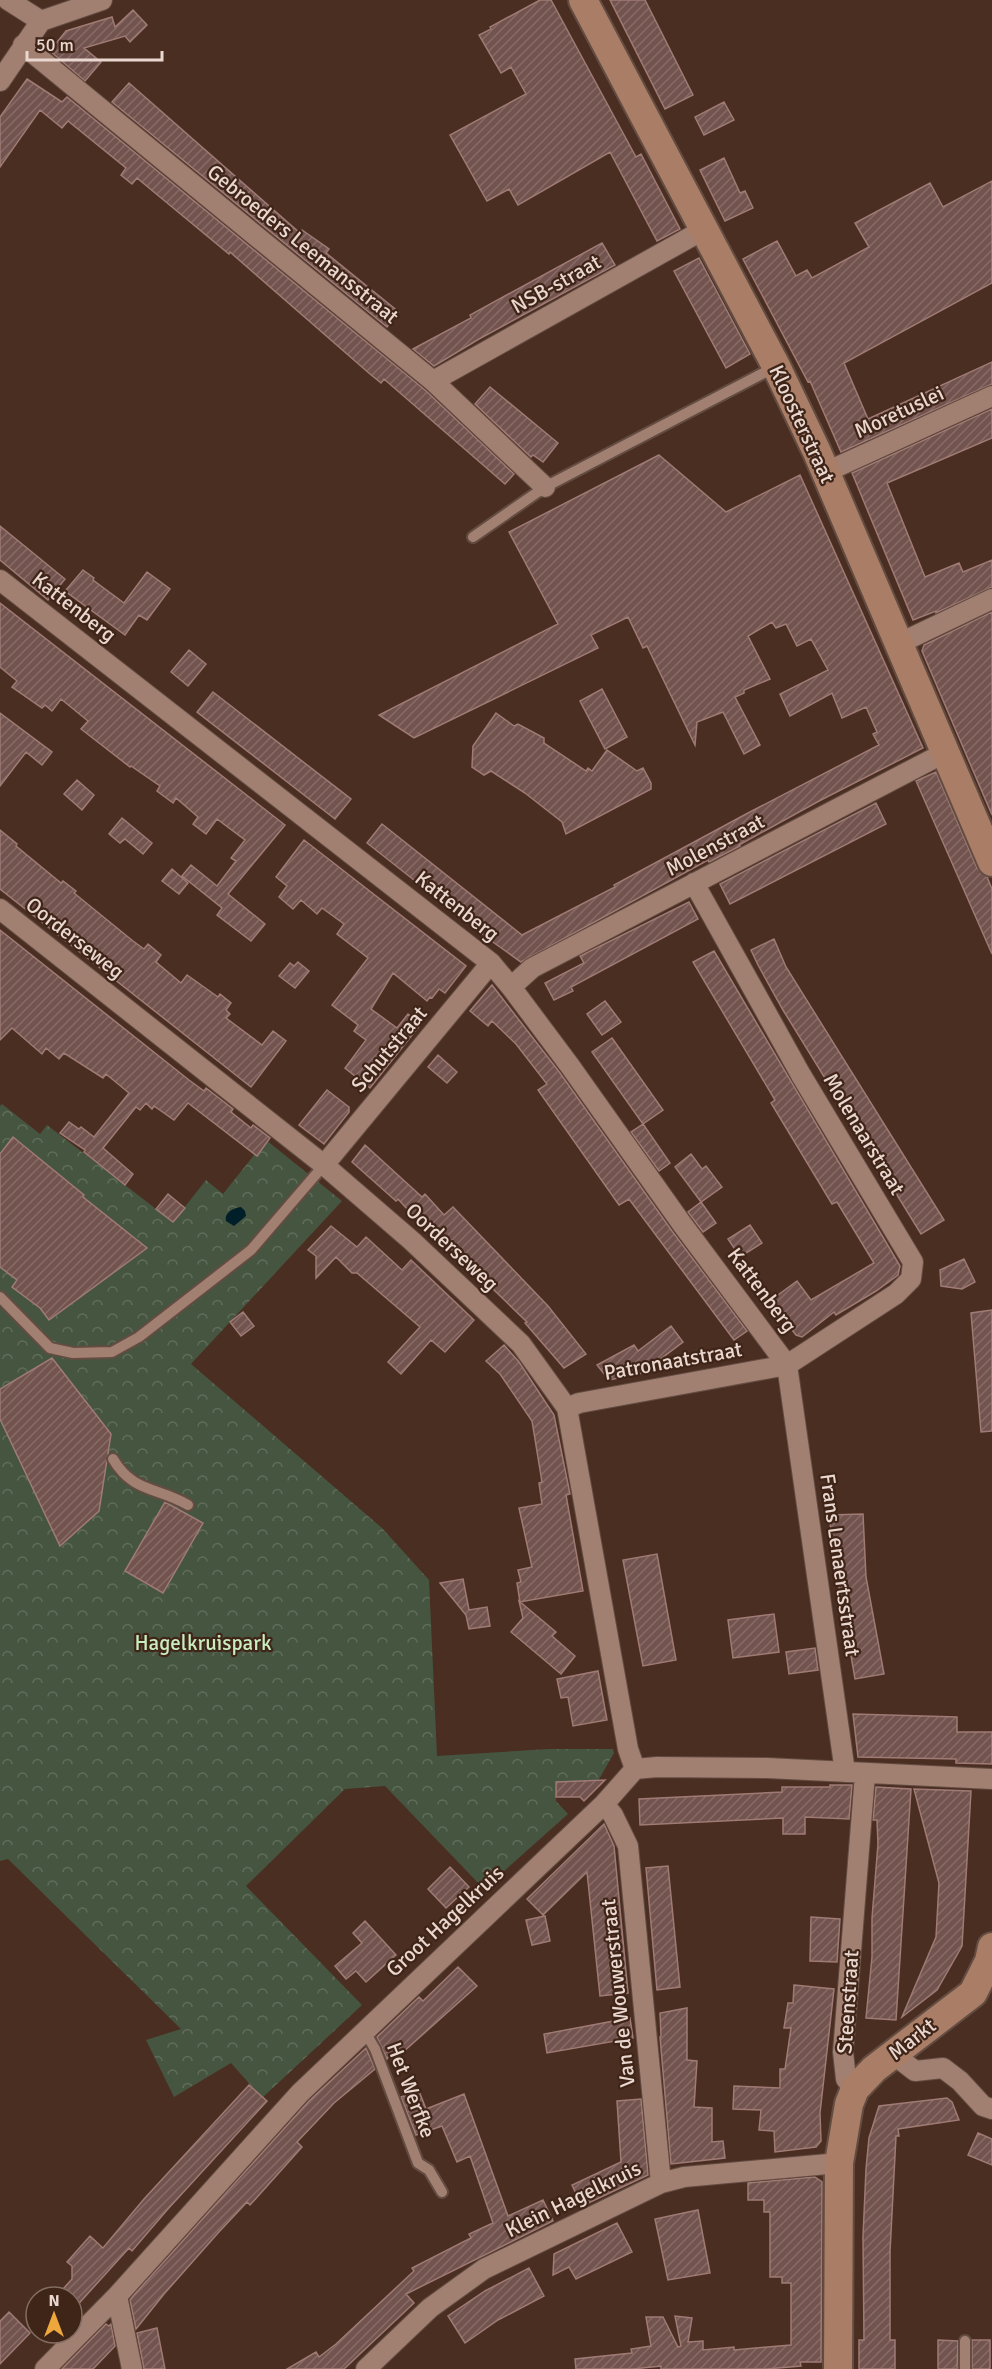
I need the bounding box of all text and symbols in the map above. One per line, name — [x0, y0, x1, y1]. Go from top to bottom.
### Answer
scale bar — [27, 24, 162, 62]
text: 50 m — [36, 34, 74, 56]
street label: Gebroeders Leemansstraat — [202, 159, 404, 329]
street label: NSB-straat — [507, 249, 605, 319]
street label: Kloosterstraat — [763, 361, 841, 487]
street label: Moretuslei — [850, 380, 948, 444]
street label: Kattenberg — [27, 566, 121, 648]
street label: Molenstraat — [661, 808, 769, 882]
street label: Kattenberg — [410, 865, 504, 947]
street label: Oorderseweg — [21, 892, 129, 984]
street label: Schutstraat — [345, 1001, 433, 1097]
street label: Molenaarstraat — [817, 1068, 911, 1200]
street label: Oorderseweg — [400, 1197, 504, 1297]
street label: Kattenberg — [722, 1242, 802, 1338]
street label: Patronaatstraat — [602, 1336, 744, 1386]
street label: Frans Lenaertsstraat — [814, 1472, 866, 1658]
park label: Hagelkruispark — [134, 1630, 272, 1656]
street label: Groot Hagelkruis — [381, 1860, 509, 1982]
street label: Van de Wouwerstraat — [595, 1898, 641, 2088]
street label: Steenstraat — [831, 1949, 865, 2055]
street label: Markt — [883, 2012, 941, 2066]
street label: Het Werfke — [381, 2039, 441, 2141]
street label: Klein Hagelkruis — [501, 2155, 645, 2243]
north arrow — [24, 2285, 84, 2345]
text: N — [48, 2291, 60, 2311]

